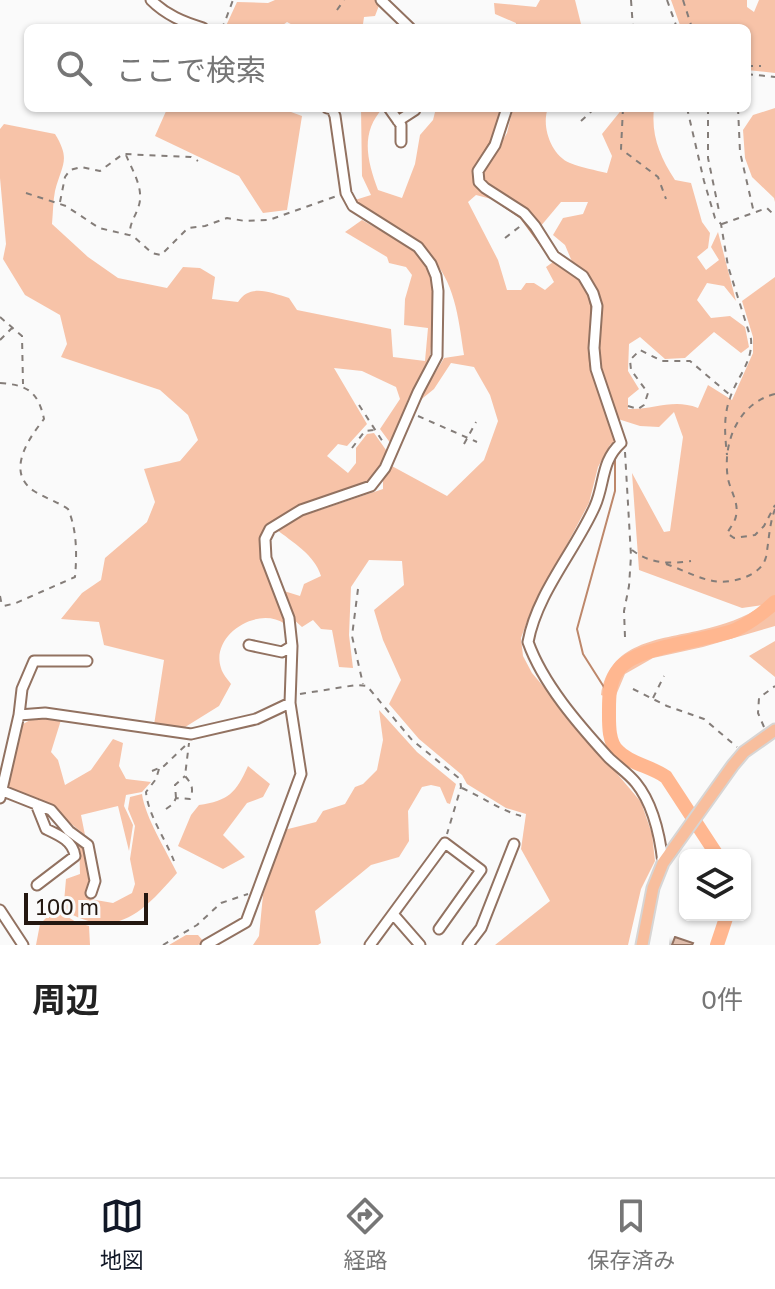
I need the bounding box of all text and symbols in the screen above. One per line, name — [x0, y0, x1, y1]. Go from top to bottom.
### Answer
search box — [24, 24, 751, 112]
icon: search — [52, 46, 96, 90]
text: ここで検索 — [116, 52, 266, 88]
map controls — [679, 849, 751, 921]
button: layers — [679, 849, 751, 921]
scale bar — [24, 889, 148, 925]
text: 100 m — [36, 893, 99, 920]
text: 周辺 — [32, 979, 100, 1019]
text: 0件 — [701, 984, 743, 1015]
tab: 地図 — [100, 1194, 144, 1274]
tab: 経路 — [343, 1194, 387, 1274]
tab: 保存済み — [587, 1194, 675, 1274]

